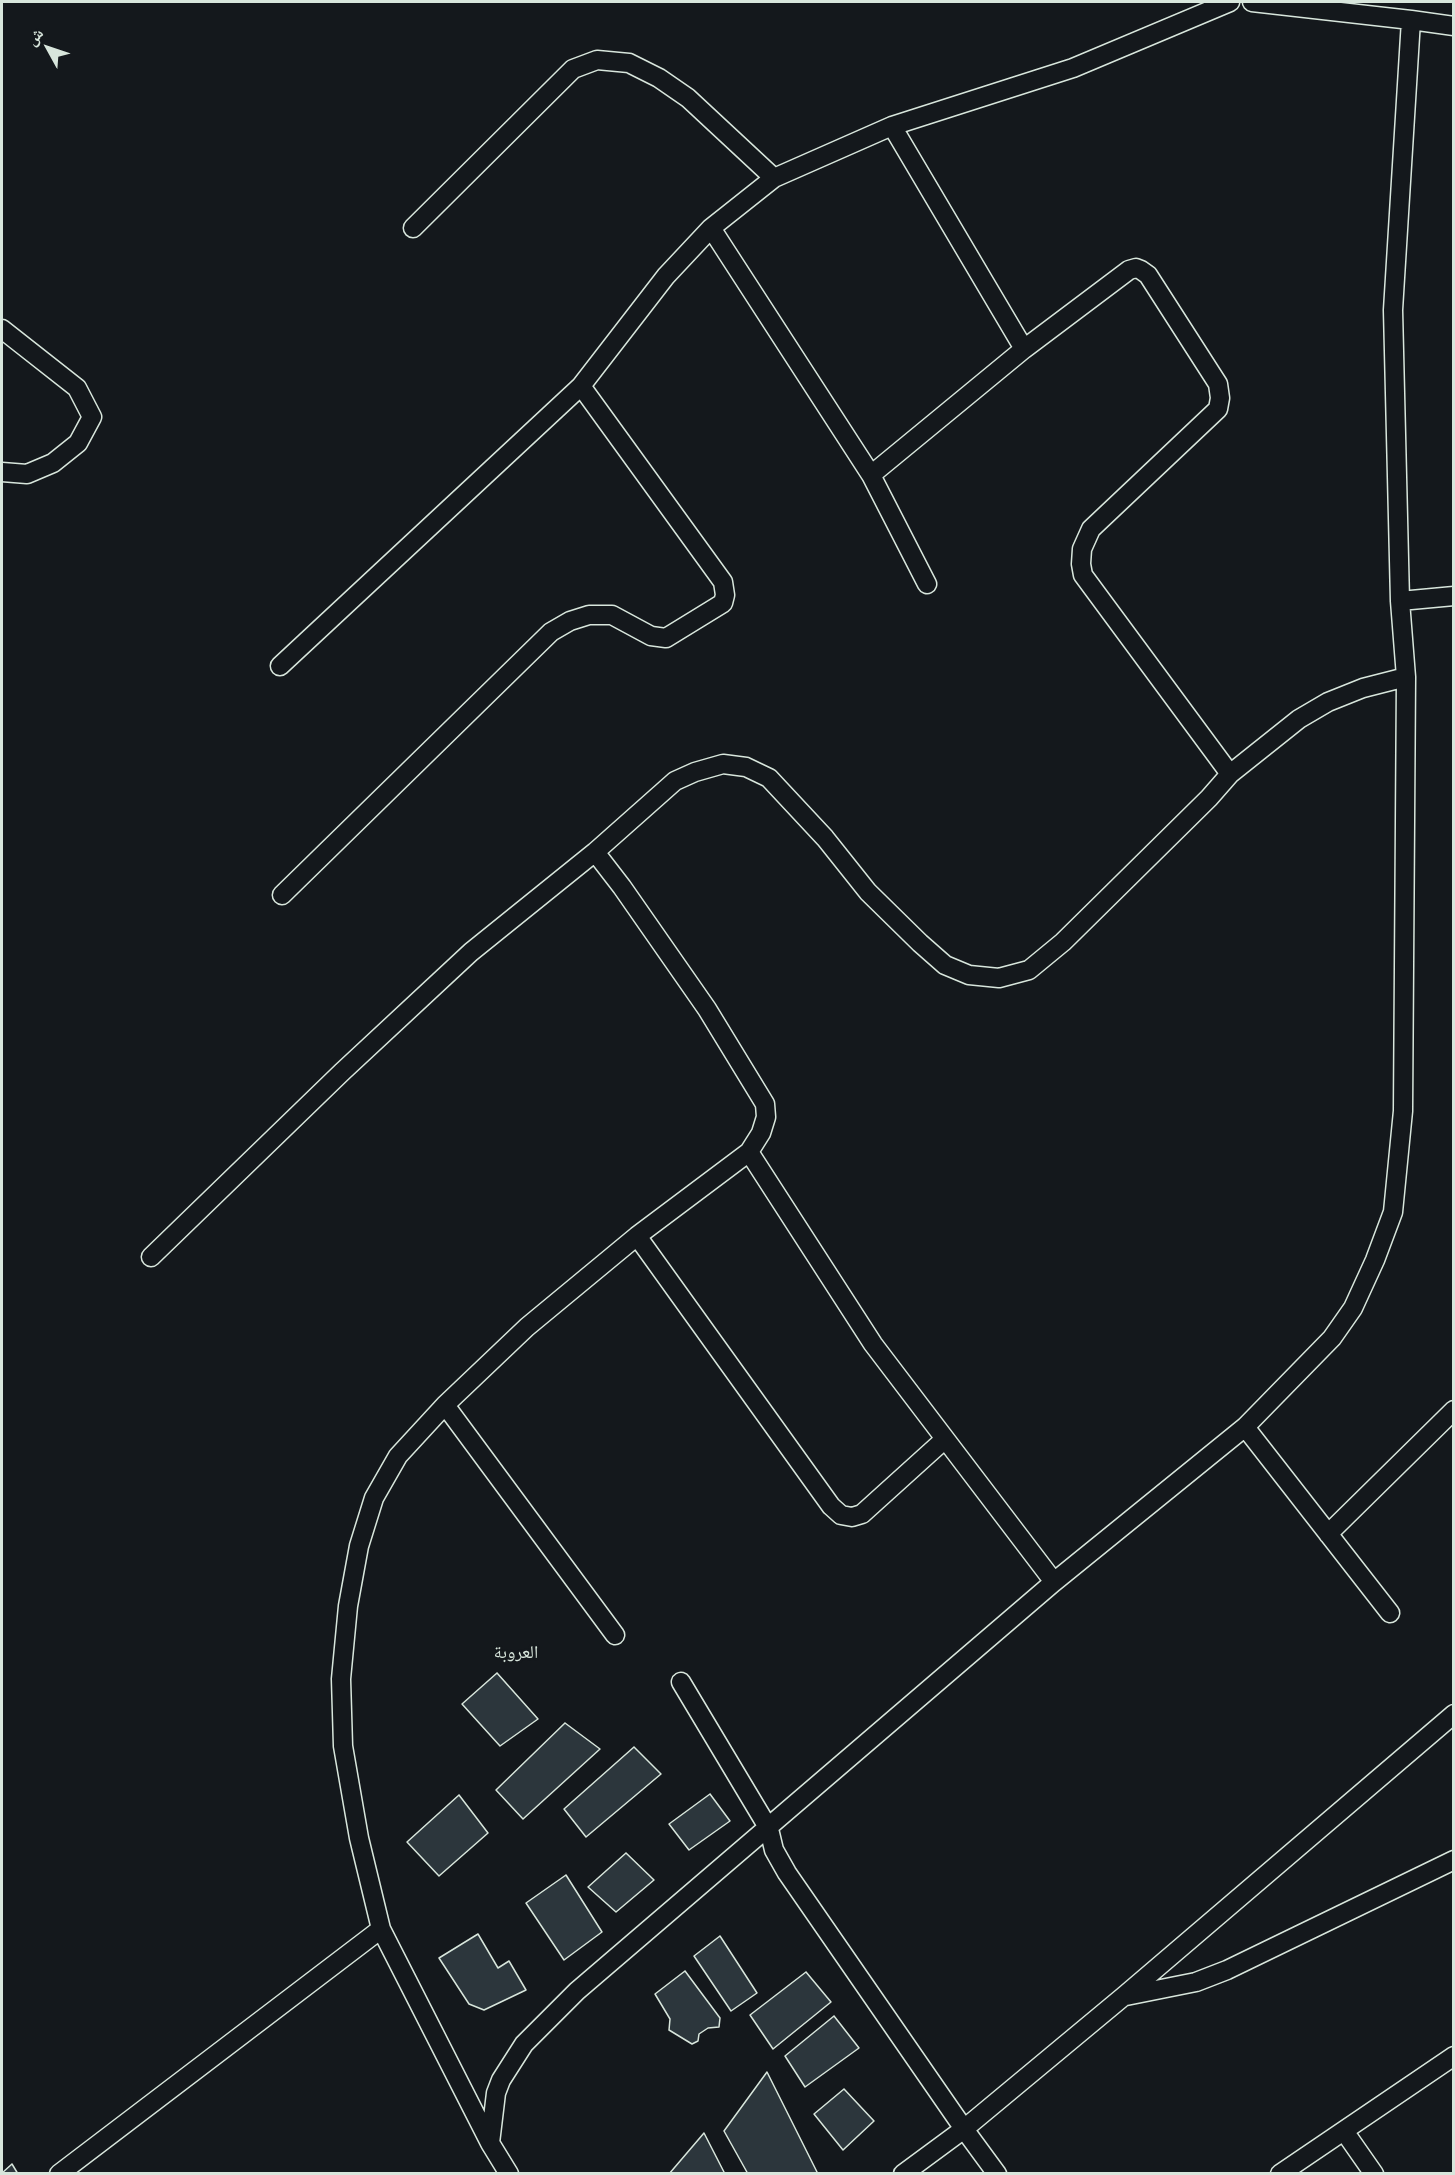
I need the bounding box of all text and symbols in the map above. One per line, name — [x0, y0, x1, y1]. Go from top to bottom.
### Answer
north arrow — [18, 18, 78, 78]
text: ش — [21, 24, 47, 49]
district label: العروبة — [494, 1642, 538, 1664]

